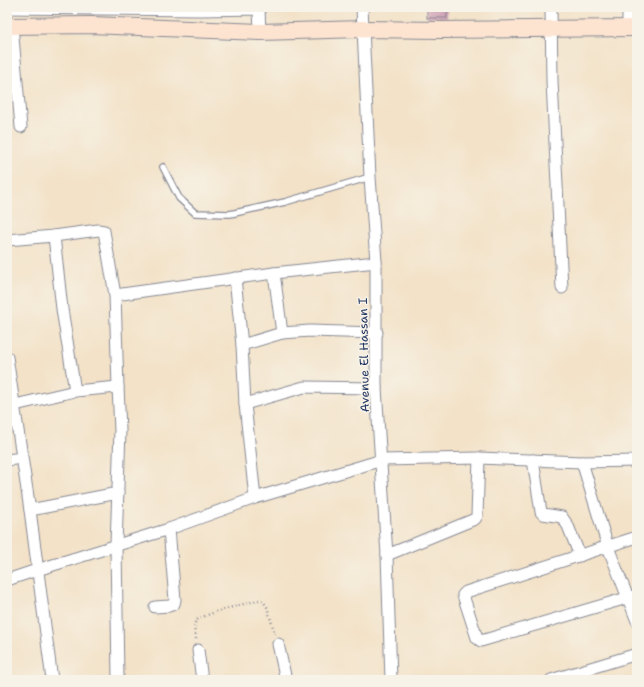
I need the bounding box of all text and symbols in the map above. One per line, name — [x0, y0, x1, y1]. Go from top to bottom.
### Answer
street label: Avenue El Hassan I — [355, 297, 373, 412]

